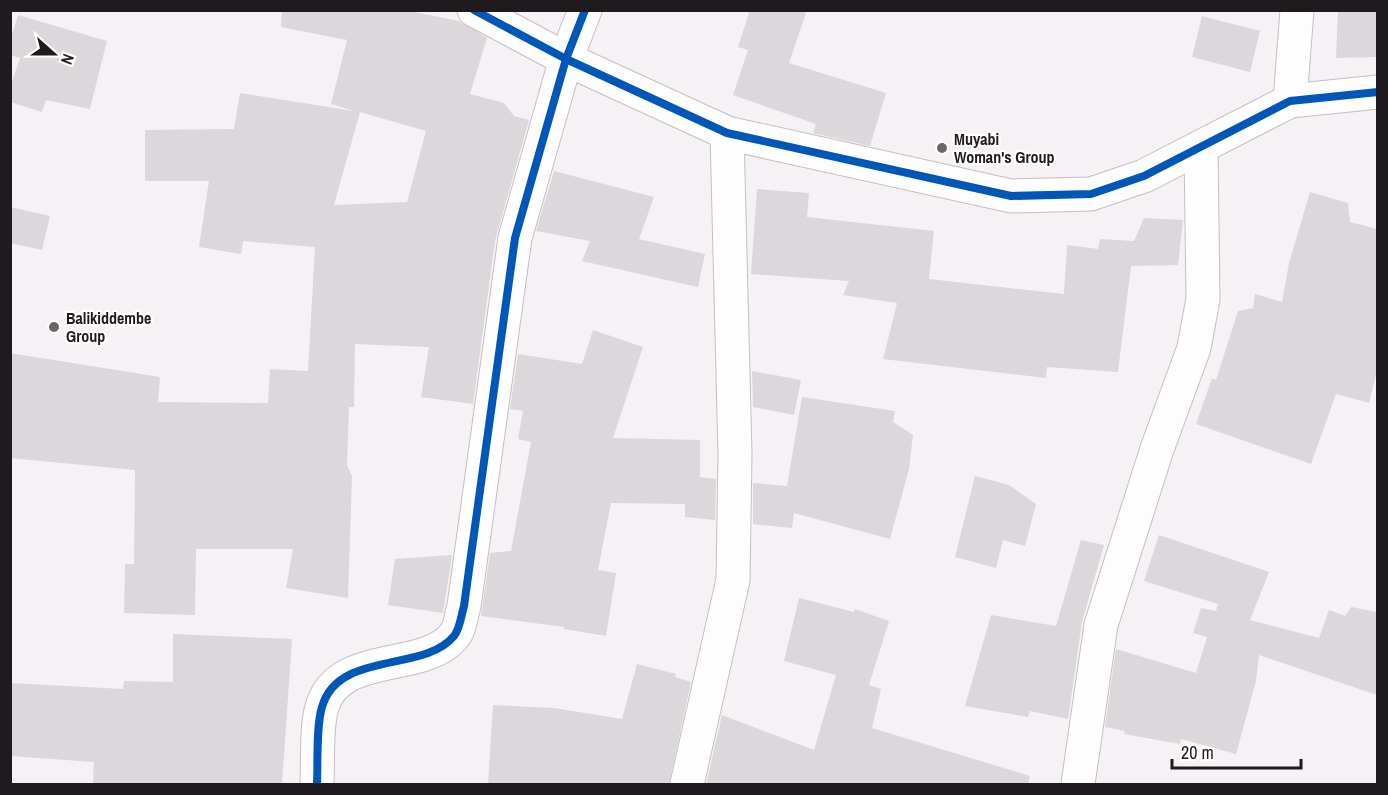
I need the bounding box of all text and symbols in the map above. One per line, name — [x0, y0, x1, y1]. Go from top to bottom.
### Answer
north arrow — [24, 24, 84, 84]
text: N — [56, 51, 80, 68]
place label: Muyabi Woman's Group — [954, 128, 1055, 168]
marker: Muyabi Woman's Group — [935, 141, 949, 155]
place label: Balikiddembe Group — [66, 307, 151, 347]
marker: Balikiddembe Group — [47, 320, 61, 334]
scale bar — [1172, 732, 1301, 770]
text: 20 m — [1181, 740, 1214, 765]

